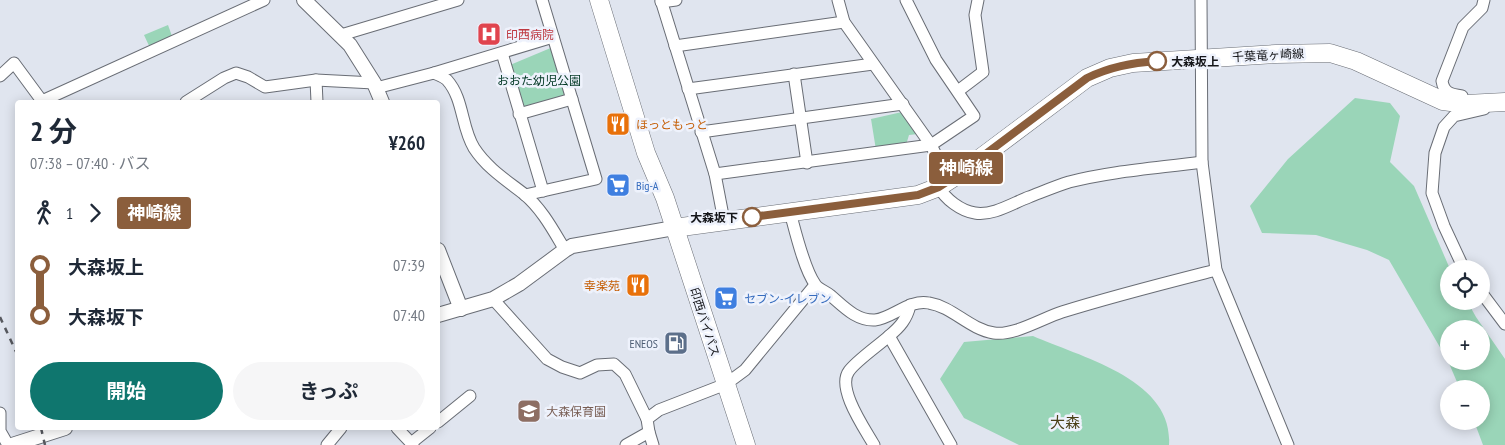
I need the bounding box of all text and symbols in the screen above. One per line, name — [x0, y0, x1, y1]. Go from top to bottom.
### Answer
hospital icon: 印西病院 — [476, 21, 502, 47]
place label: 印西病院 — [506, 27, 554, 42]
street label: 千葉竜ヶ崎線 — [1232, 46, 1304, 64]
marker: 大森坂上 — [1147, 51, 1167, 71]
place label: 大森坂上 — [1171, 54, 1219, 69]
park label: おおた幼児公園 — [497, 73, 581, 88]
restaurant icon: ほっともっと — [605, 111, 631, 137]
text: 2 分 — [30, 112, 77, 149]
place label: ほっともっと — [636, 117, 708, 132]
text: ¥260 — [389, 131, 425, 155]
line badge: 神崎線 — [937, 152, 995, 184]
text: 07:38 – 07:40 · バス — [30, 153, 150, 173]
text: 神崎線 — [939, 156, 993, 179]
supermarket icon: Big-A — [605, 172, 631, 198]
place label: Big-A — [636, 178, 659, 193]
icon: walk — [30, 199, 58, 227]
icon: forward — [81, 199, 109, 227]
text: 神崎線 — [127, 201, 181, 224]
text: 1 — [66, 203, 73, 223]
marker: 大森坂下 — [742, 207, 762, 227]
place label: 大森坂下 — [690, 210, 738, 225]
text: 大森坂上 — [68, 255, 144, 279]
text: 07:39 — [393, 255, 425, 275]
map controls — [1440, 260, 1490, 430]
button: locate — [1440, 260, 1490, 310]
restaurant icon: 幸楽苑 — [625, 272, 651, 298]
place label: 幸楽苑 — [584, 278, 620, 293]
supermarket icon: セブン-イレブン — [713, 285, 739, 311]
street label: 印西バイパス — [687, 286, 723, 358]
place label: セブン-イレブン — [744, 291, 832, 306]
text: 大森坂下 — [68, 305, 144, 329]
text: 07:40 — [393, 305, 425, 325]
button: + — [1440, 320, 1490, 370]
fuel station icon: ENEOS — [663, 330, 689, 356]
place label: ENEOS — [630, 336, 658, 351]
button: 開始 — [30, 362, 223, 420]
button: きっぷ — [233, 362, 425, 420]
button: − — [1440, 380, 1490, 430]
school or university icon: 大森保育園 — [516, 398, 542, 424]
place label: 大森保育園 — [546, 404, 606, 419]
district label: 大森 — [1050, 413, 1080, 432]

